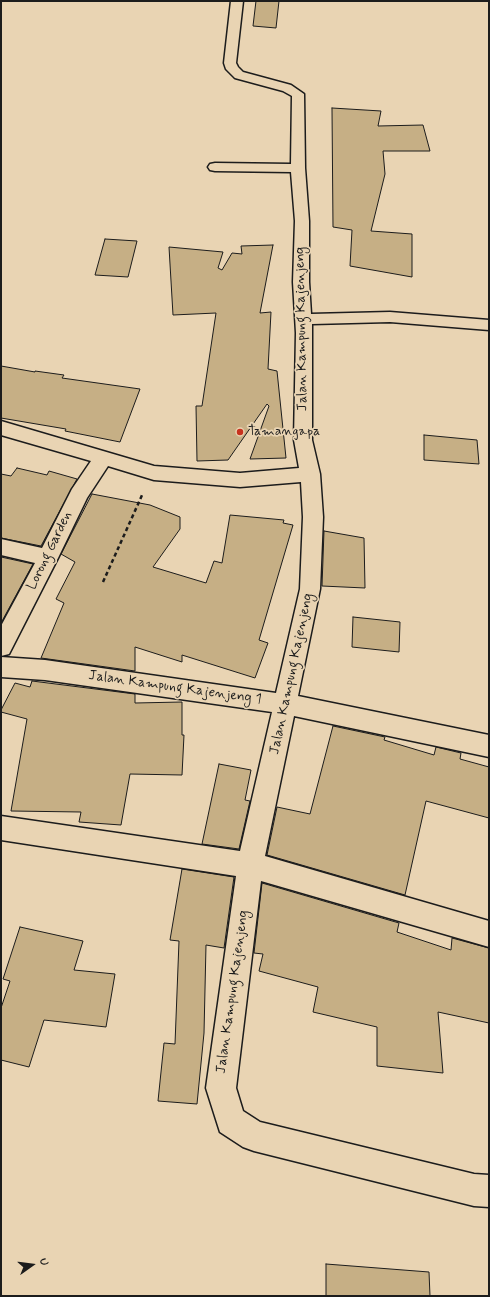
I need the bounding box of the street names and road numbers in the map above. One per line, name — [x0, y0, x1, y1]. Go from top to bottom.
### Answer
street label: Jalan Kampung Kajenjeng — [292, 247, 312, 411]
street label: Lorong Garden — [24, 509, 76, 593]
street label: Jalan Kampung Kajenjeng — [267, 592, 317, 756]
street label: Jalan Kampung Kajenjeng 1 — [87, 668, 263, 708]
street label: Jalan Kampung Kajenjeng — [213, 909, 253, 1075]

